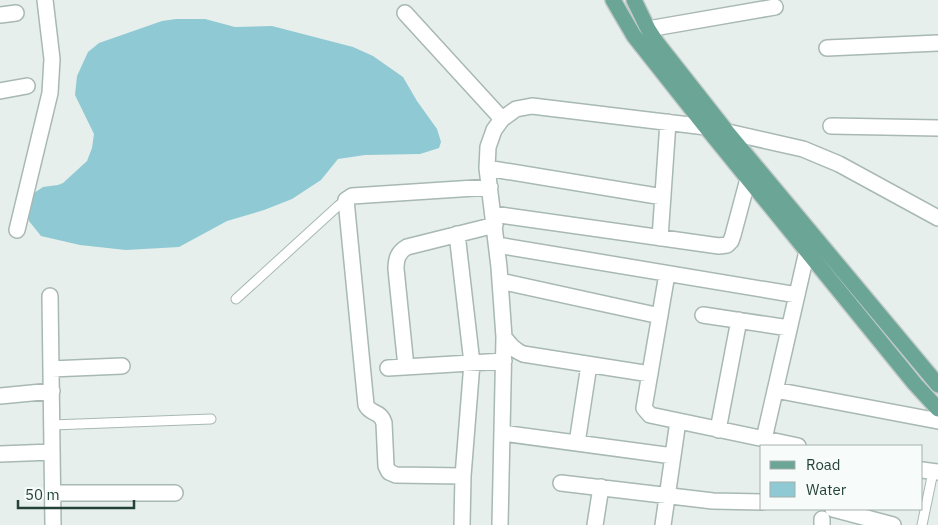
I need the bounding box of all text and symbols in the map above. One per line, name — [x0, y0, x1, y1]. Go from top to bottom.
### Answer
legend — [760, 445, 923, 510]
text: Road — [806, 455, 841, 474]
scale bar — [18, 478, 134, 510]
text: Water — [806, 480, 847, 499]
text: 50 m — [25, 485, 60, 504]

